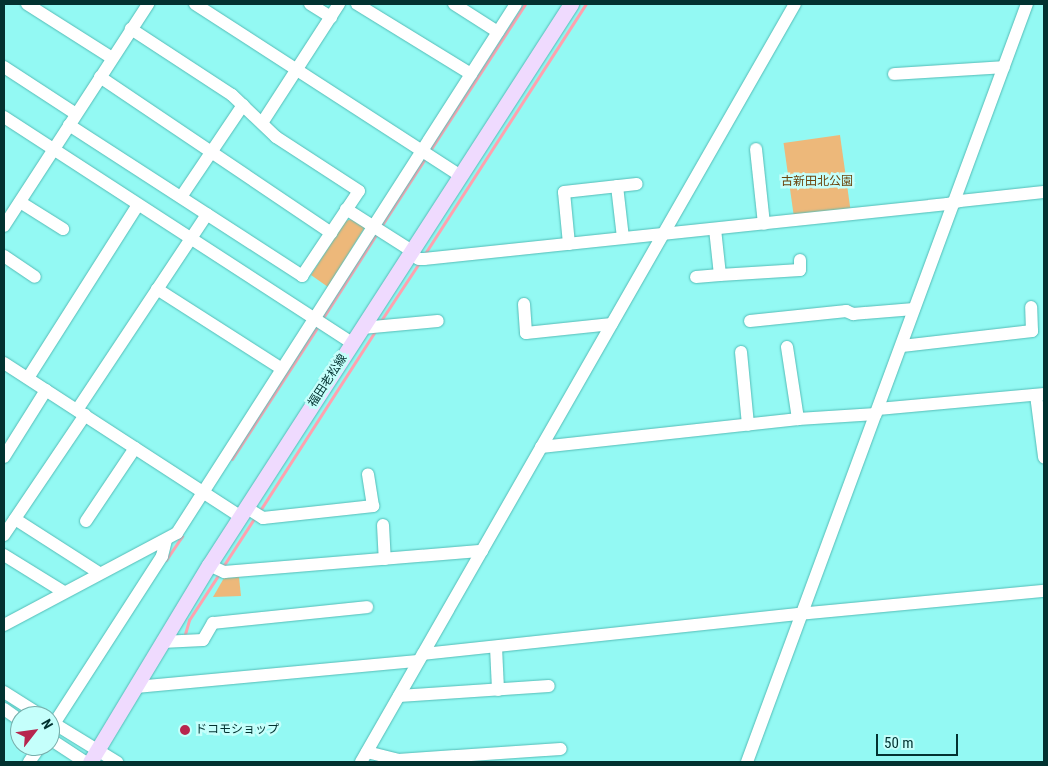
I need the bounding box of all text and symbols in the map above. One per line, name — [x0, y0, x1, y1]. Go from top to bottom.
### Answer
park label: 古新田北公園 — [781, 175, 853, 189]
street label: 福田老松線 — [306, 352, 350, 410]
north arrow — [10, 706, 60, 756]
text: N — [38, 716, 56, 732]
place label: ドコモショップ — [195, 723, 279, 737]
marker: ドコモショップ — [179, 724, 191, 736]
scale bar — [878, 724, 960, 756]
text: 50 m — [884, 734, 914, 752]

